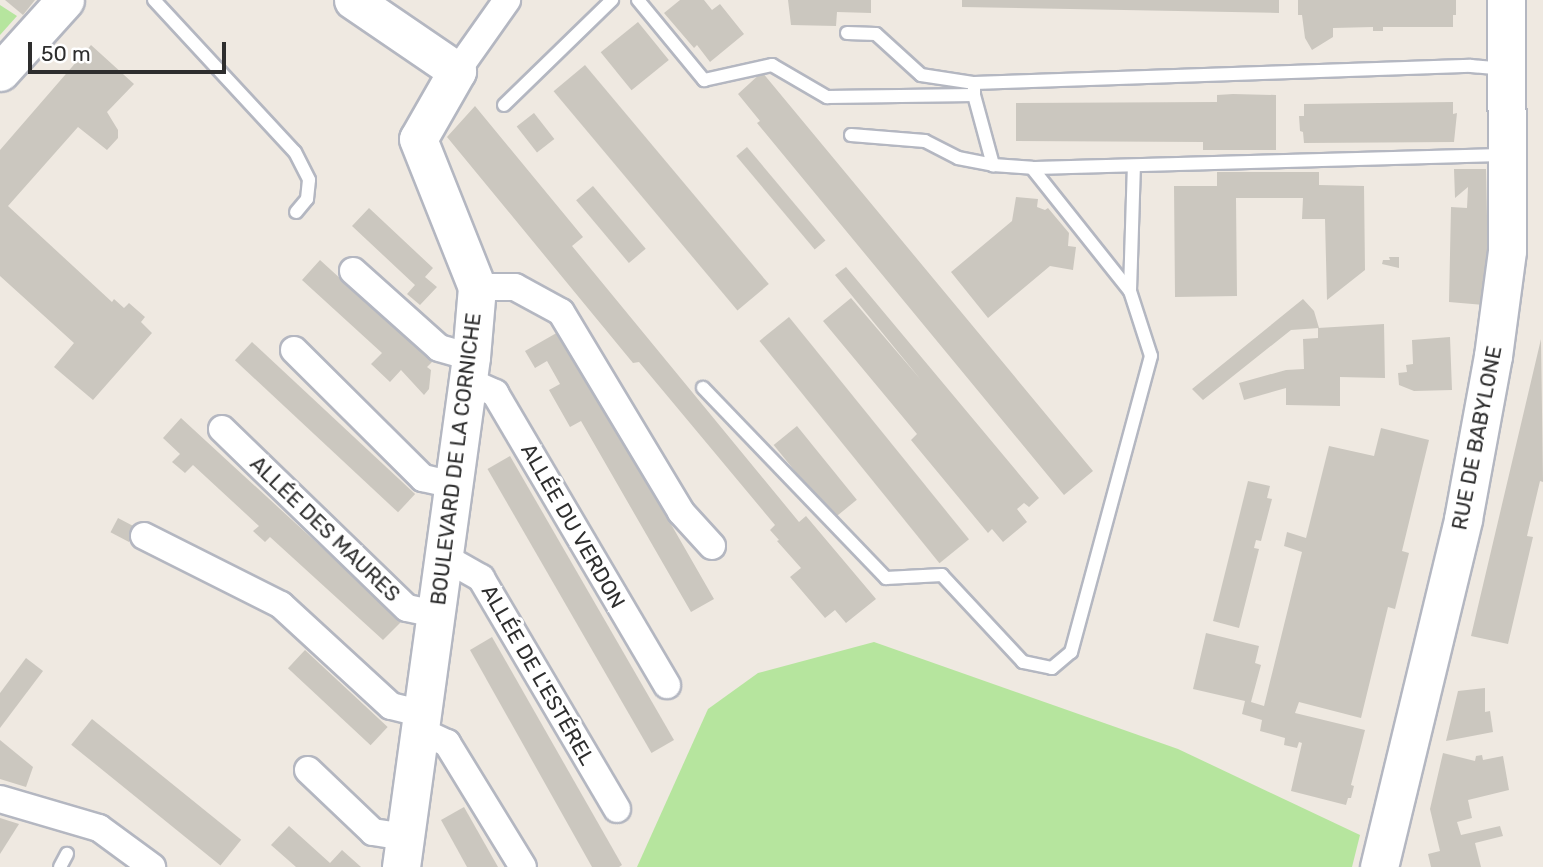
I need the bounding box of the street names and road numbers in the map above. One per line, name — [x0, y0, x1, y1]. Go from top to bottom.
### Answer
street label: BOULEVARD DE LA CORNICHE — [426, 311, 486, 607]
street label: RUE DE BABYLONE — [1447, 344, 1507, 532]
street label: ALLÉE DU VERDON — [516, 439, 630, 613]
street label: ALLÉE DES MAURES — [245, 451, 405, 607]
street label: ALLÉE DE L'ESTÉREL — [476, 581, 600, 769]

